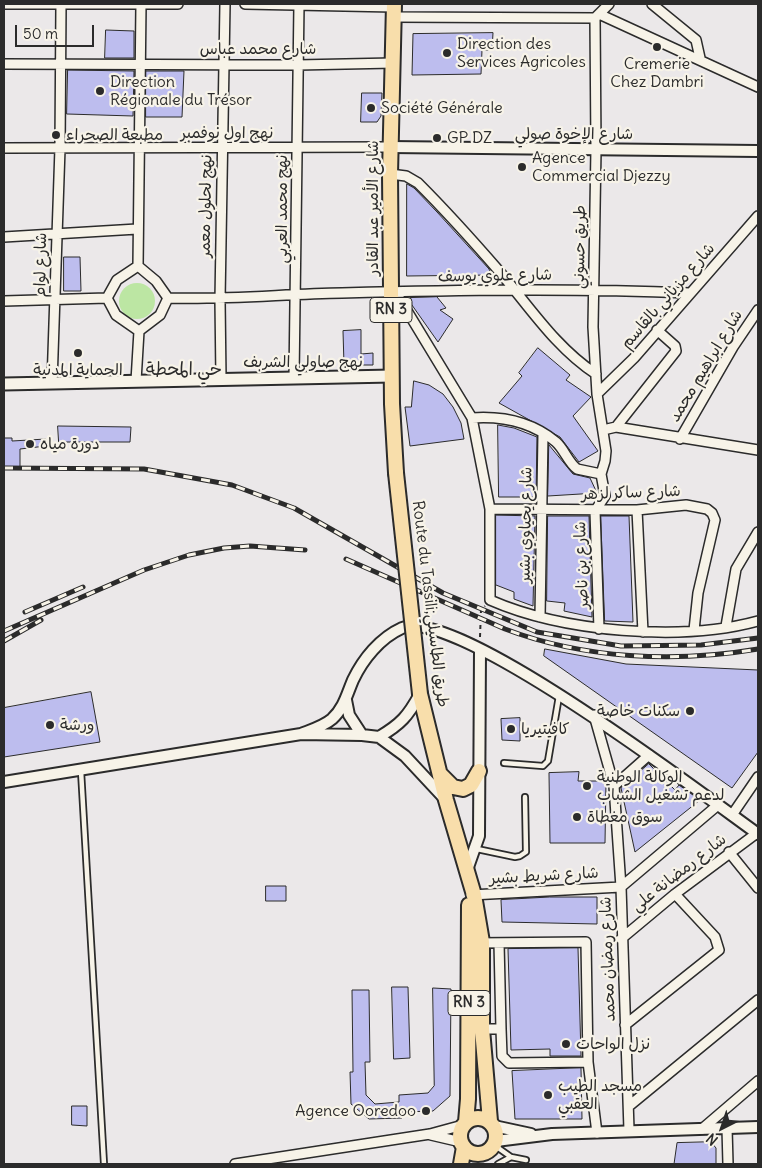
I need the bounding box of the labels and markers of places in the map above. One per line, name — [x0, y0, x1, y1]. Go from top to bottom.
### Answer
place label: Direction des Services Agricoles — [457, 34, 586, 72]
marker: Cremerie Chez Dambri — [651, 41, 663, 53]
marker: Direction des Services Agricoles — [441, 47, 453, 59]
place label: Cremerie Chez Dambri — [610, 54, 704, 92]
place label: Direction Régionale du Trésor — [110, 72, 252, 110]
marker: Direction Régionale du Trésor — [94, 85, 106, 97]
place label: Société Générale — [381, 98, 503, 118]
marker: Société Générale — [365, 102, 377, 114]
place label: مطبعة الصحراء — [66, 125, 163, 145]
place label: GP DZ — [447, 128, 492, 148]
marker: مطبعة الصحراء — [50, 129, 62, 141]
marker: GP DZ — [431, 132, 443, 144]
place label: Agence Commercial Djezzy — [532, 148, 671, 186]
marker: Agence Commercial Djezzy — [516, 161, 528, 173]
marker: الحماية المدنية — [72, 347, 84, 359]
place label: الحماية المدنية — [33, 360, 123, 380]
place label: دورة مياه — [40, 434, 100, 454]
marker: دورة مياه — [24, 438, 36, 450]
place label: سكنات خاصة — [597, 701, 680, 721]
marker: سكنات خاصة — [684, 705, 696, 717]
place label: ورشة — [60, 715, 94, 735]
marker: ورشة — [44, 719, 56, 731]
place label: كافيتيريا — [521, 719, 570, 739]
marker: كافيتيريا — [505, 723, 517, 735]
place label: الوكالة الوطنية لدعم تشغيل الشباب — [597, 767, 724, 805]
marker: الوكالة الوطنية لدعم تشغيل الشباب — [581, 780, 593, 792]
place label: سوق مغطاة — [587, 807, 663, 827]
marker: سوق مغطاة — [571, 811, 583, 823]
place label: نزل الواحات — [576, 1034, 650, 1054]
marker: نزل الواحات — [560, 1038, 572, 1050]
place label: مسجد الطيب العقبي — [558, 1076, 642, 1114]
marker: مسجد الطيب العقبي — [542, 1089, 554, 1101]
place label: Agence Ooredoo — [295, 1101, 416, 1121]
marker: Agence Ooredoo — [420, 1105, 432, 1117]

